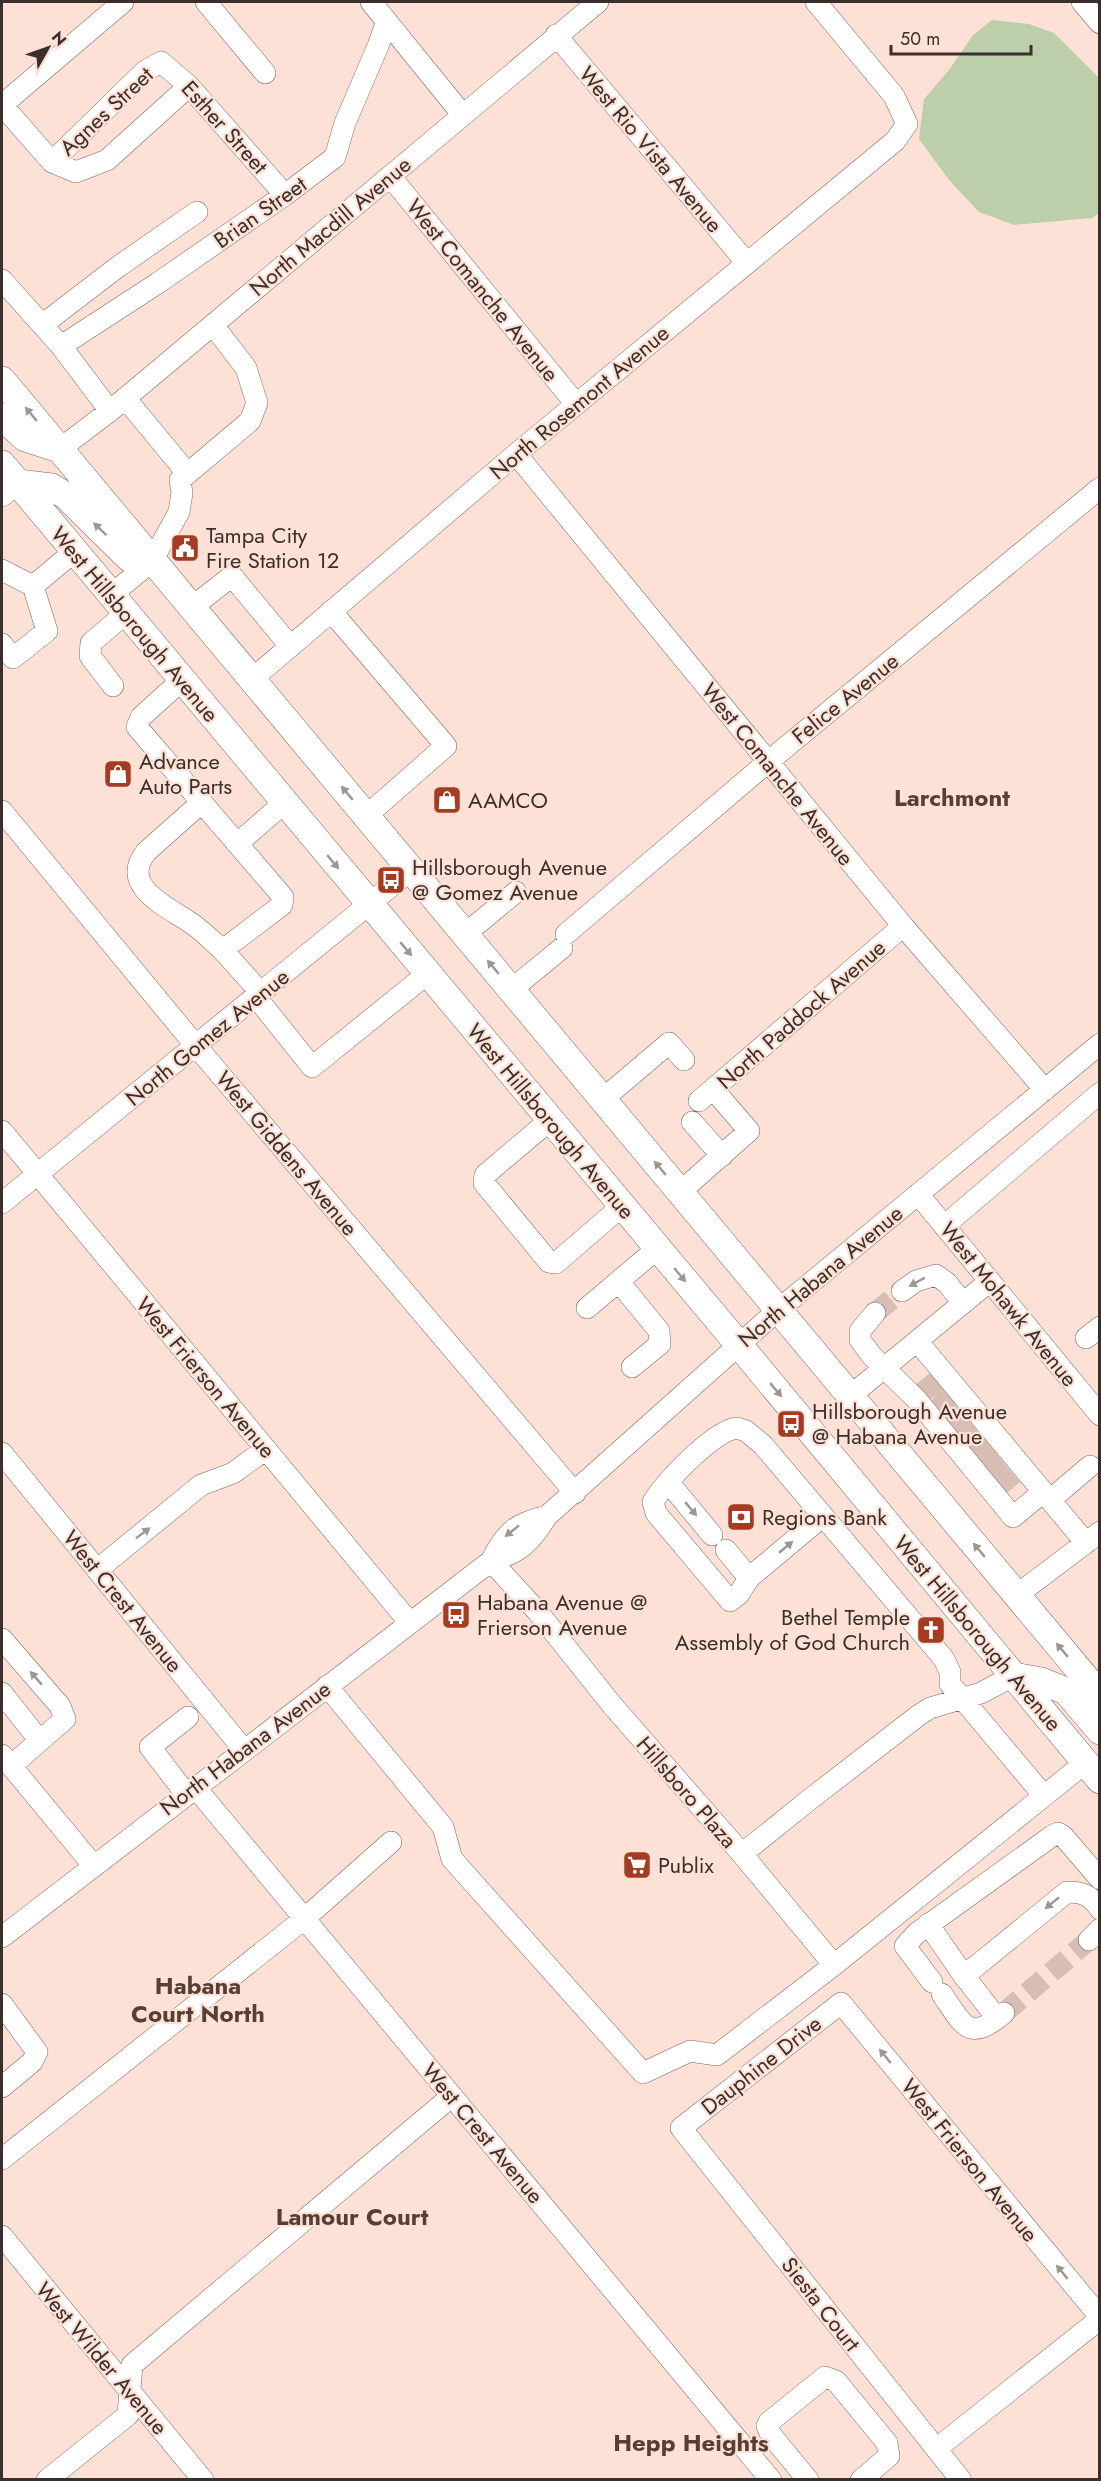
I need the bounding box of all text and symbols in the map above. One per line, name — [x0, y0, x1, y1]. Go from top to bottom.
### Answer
north arrow — [18, 18, 78, 78]
scale bar — [891, 18, 1030, 56]
text: N — [46, 26, 72, 51]
text: 50 m — [900, 26, 940, 52]
street label: Agnes Street — [52, 59, 161, 163]
street label: West Rio Vista Avenue — [572, 59, 730, 239]
street label: Esther Street — [174, 73, 276, 181]
street label: North Macdill Avenue — [242, 149, 418, 303]
street label: Brian Street — [207, 168, 313, 256]
street label: West Comanche Avenue — [399, 192, 567, 388]
street label: North Rosemont Avenue — [482, 317, 676, 487]
one-way arrow — [24, 406, 37, 422]
street label: West Hillsborough Avenue — [43, 519, 227, 729]
place label: Tampa City Fire Station 12 — [206, 519, 339, 576]
one-way arrow — [93, 522, 107, 536]
public building icon: Tampa City Fire Station 12 — [169, 532, 201, 564]
street label: Felice Avenue — [785, 645, 905, 751]
street label: West Comanche Avenue — [694, 676, 862, 872]
place label: Advance Auto Parts — [139, 745, 232, 802]
shop icon: Advance Auto Parts — [102, 758, 134, 790]
district label: Larchmont — [894, 780, 1010, 815]
shop icon: AAMCO — [431, 784, 463, 816]
place label: AAMCO — [468, 784, 548, 816]
one-way arrow — [340, 785, 353, 801]
place label: Hillsborough Avenue @ Gomez Avenue — [412, 851, 607, 908]
one-way arrow — [326, 854, 339, 869]
bus stop icon: Hillsborough Avenue @ Gomez Avenue — [375, 864, 407, 896]
street label: North Paddock Avenue — [710, 932, 892, 1096]
one-way arrow — [399, 941, 412, 956]
one-way arrow — [487, 960, 500, 975]
street label: North Gomez Avenue — [118, 961, 296, 1113]
street label: West Hillsborough Avenue — [459, 1016, 643, 1226]
street label: West Giddens Avenue — [208, 1063, 366, 1243]
one-way arrow — [654, 1161, 667, 1176]
street label: North Habana Avenue — [731, 1197, 909, 1355]
street label: West Mohawk Avenue — [932, 1215, 1086, 1393]
one-way arrow — [673, 1267, 686, 1282]
one-way arrow — [908, 1277, 925, 1287]
street label: West Frierson Avenue — [129, 1289, 283, 1465]
one-way arrow — [769, 1382, 782, 1397]
place label: Hillsborough Avenue @ Habana Avenue — [812, 1395, 1007, 1452]
bus stop icon: Hillsborough Avenue @ Habana Avenue — [775, 1408, 807, 1440]
one-way arrow — [684, 1501, 697, 1517]
bank icon: Regions Bank — [725, 1501, 757, 1533]
place label: Regions Bank — [762, 1501, 887, 1533]
street label: West Crest Avenue — [56, 1523, 190, 1679]
one-way arrow — [504, 1524, 520, 1537]
one-way arrow — [134, 1527, 150, 1539]
street label: West Hillsborough Avenue — [886, 1528, 1070, 1738]
one-way arrow — [778, 1541, 793, 1554]
one-way arrow — [973, 1543, 986, 1558]
place label: Habana Avenue @ Frierson Avenue — [477, 1586, 647, 1643]
bus stop icon: Habana Avenue @ Frierson Avenue — [440, 1599, 472, 1631]
place label: Bethel Temple Assembly of God Church — [675, 1601, 910, 1658]
church icon: Bethel Temple Assembly of God Church — [915, 1614, 947, 1646]
one-way arrow — [1056, 1643, 1069, 1658]
one-way arrow — [29, 1670, 42, 1686]
street label: North Habana Avenue — [153, 1673, 337, 1823]
street label: Hillsboro Plaza — [629, 1729, 745, 1855]
supermarket icon: Publix — [621, 1849, 653, 1881]
place label: Publix — [658, 1849, 714, 1881]
one-way arrow — [1044, 1897, 1060, 1910]
district label: Habana Court North — [131, 1968, 265, 2031]
street label: Dauphine Drive — [694, 2008, 828, 2122]
one-way arrow — [879, 2049, 892, 2064]
street label: West Crest Avenue — [414, 2056, 552, 2210]
street label: West Frierson Avenue — [894, 2071, 1046, 2249]
district label: Lamour Court — [276, 2199, 429, 2234]
street label: Siesta Court — [774, 2250, 868, 2358]
one-way arrow — [1056, 2264, 1069, 2280]
street label: West Wilder Avenue — [28, 2274, 176, 2442]
district label: Hepp Heights — [613, 2425, 769, 2460]

